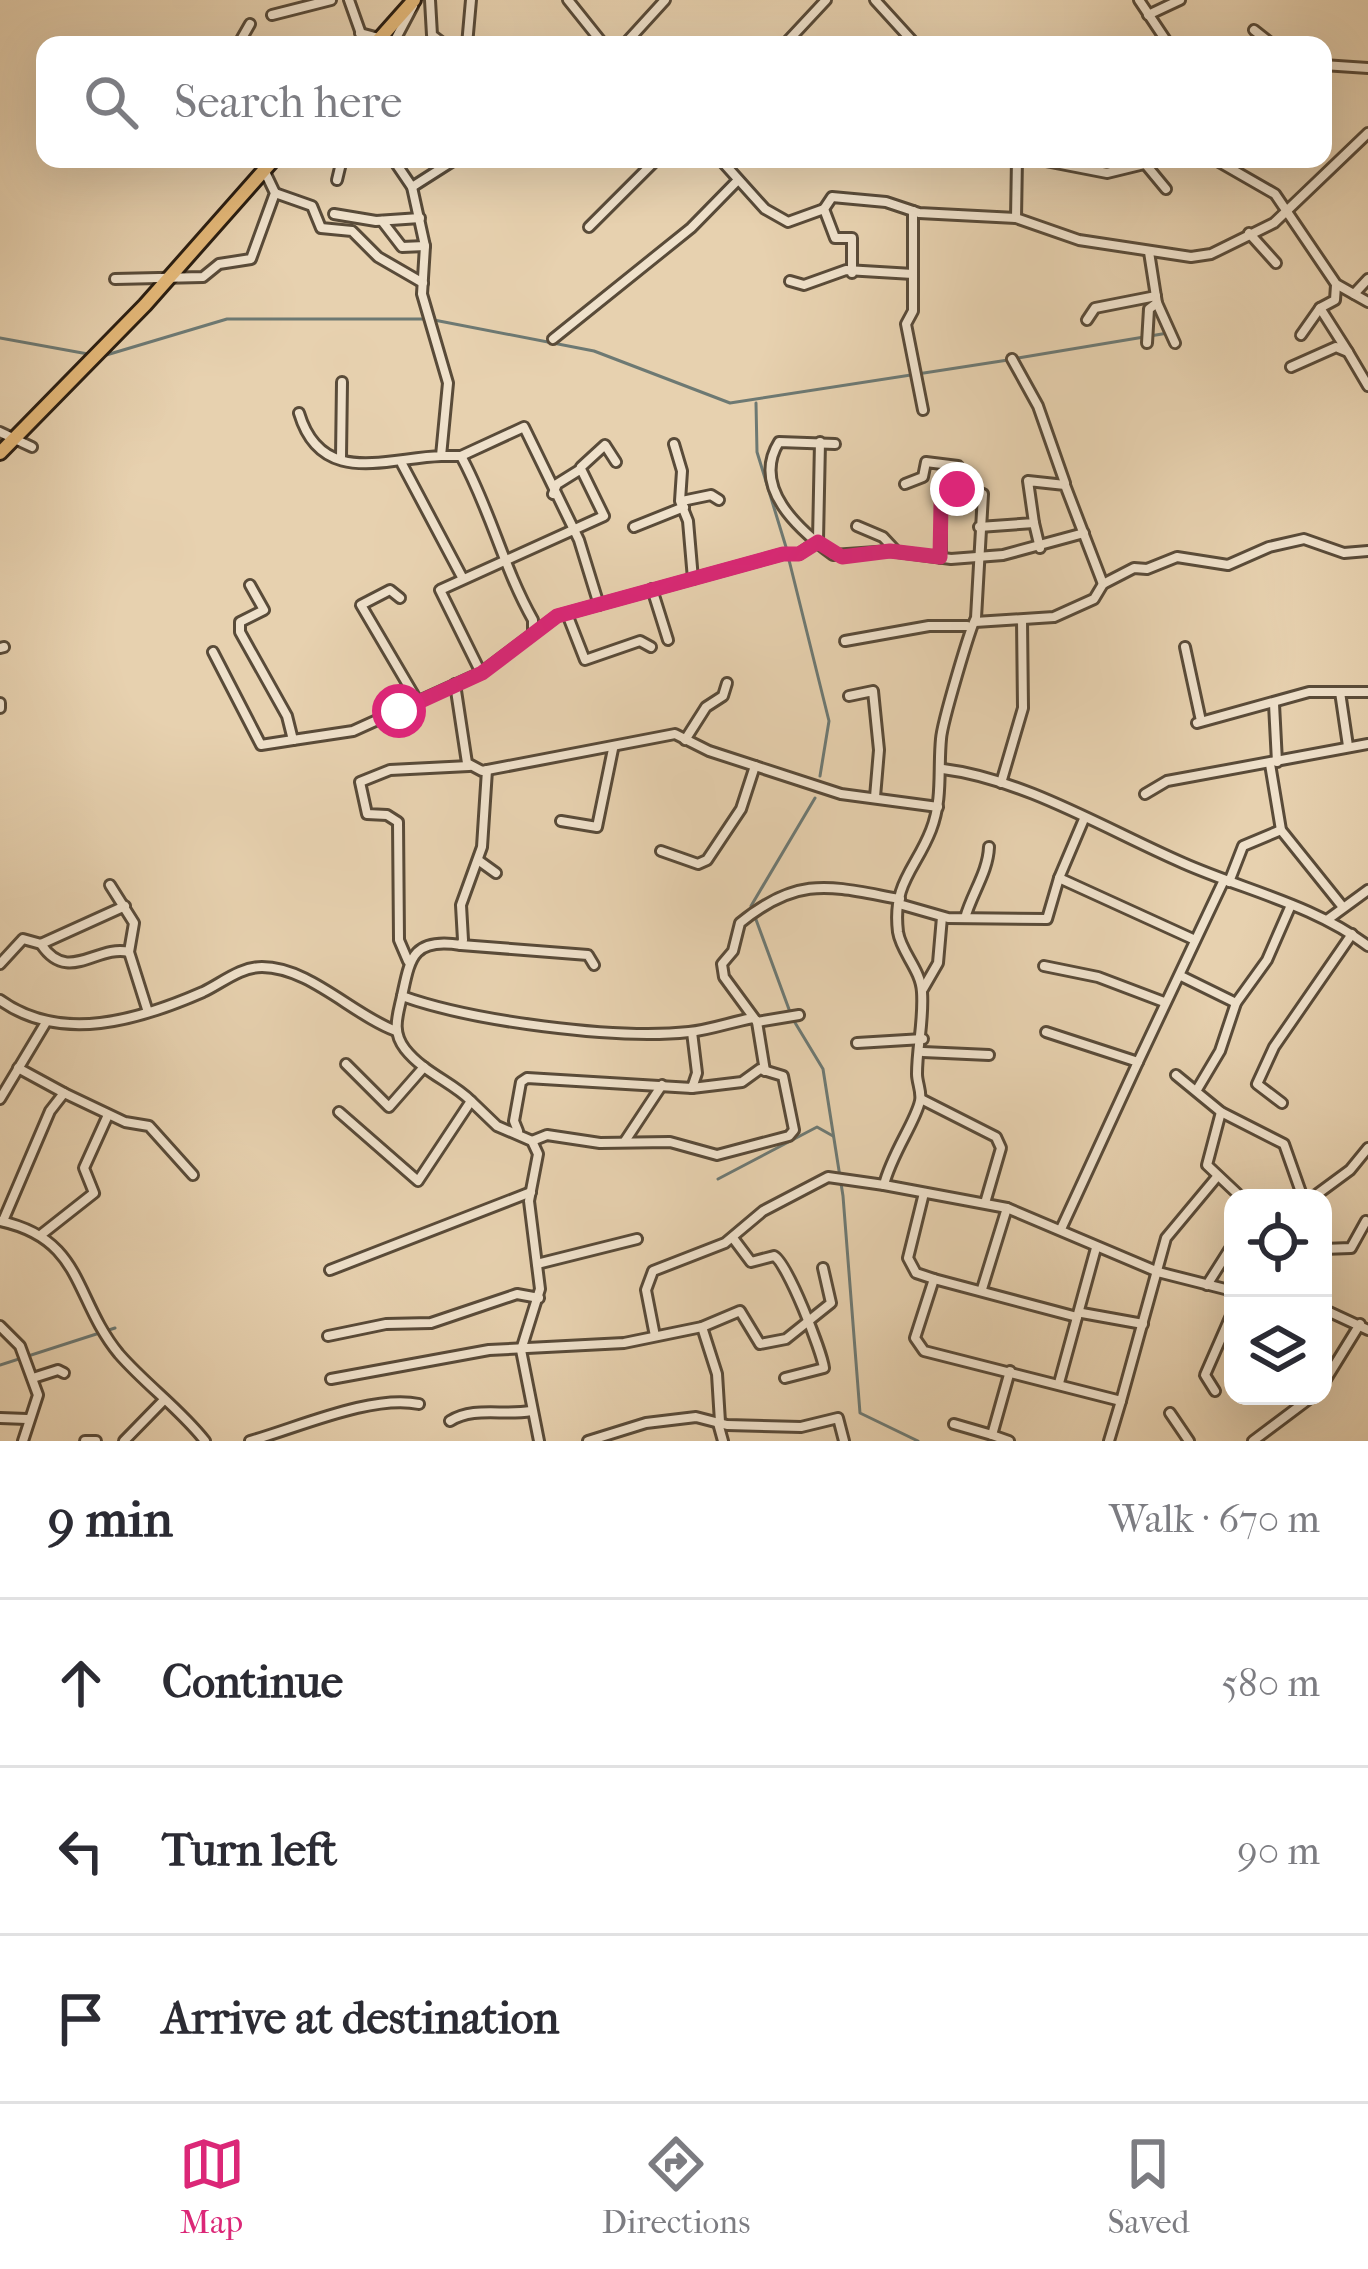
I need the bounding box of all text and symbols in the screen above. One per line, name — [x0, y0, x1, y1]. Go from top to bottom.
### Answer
search box — [36, 36, 1332, 168]
icon: search — [78, 69, 144, 135]
text: Search here — [174, 76, 402, 129]
route end — [930, 462, 984, 516]
route start — [372, 684, 426, 738]
map controls — [1224, 1189, 1332, 1405]
button: locate — [1224, 1189, 1332, 1297]
button: layers — [1224, 1297, 1332, 1405]
text: 9 min — [48, 1489, 173, 1549]
text: Walk · 670 m — [1109, 1496, 1320, 1542]
icon: ahead — [48, 1650, 114, 1716]
text: Continue — [162, 1656, 343, 1709]
text: 580 m — [1221, 1660, 1320, 1706]
icon: left — [48, 1818, 114, 1884]
text: Turn left — [162, 1824, 337, 1877]
text: 90 m — [1237, 1828, 1320, 1874]
icon: arrive — [48, 1986, 114, 2052]
text: Arrive at destination — [162, 1992, 559, 2045]
tab: Map — [179, 2131, 245, 2242]
tab: Directions — [602, 2131, 750, 2242]
tab: Saved — [1108, 2131, 1189, 2242]

